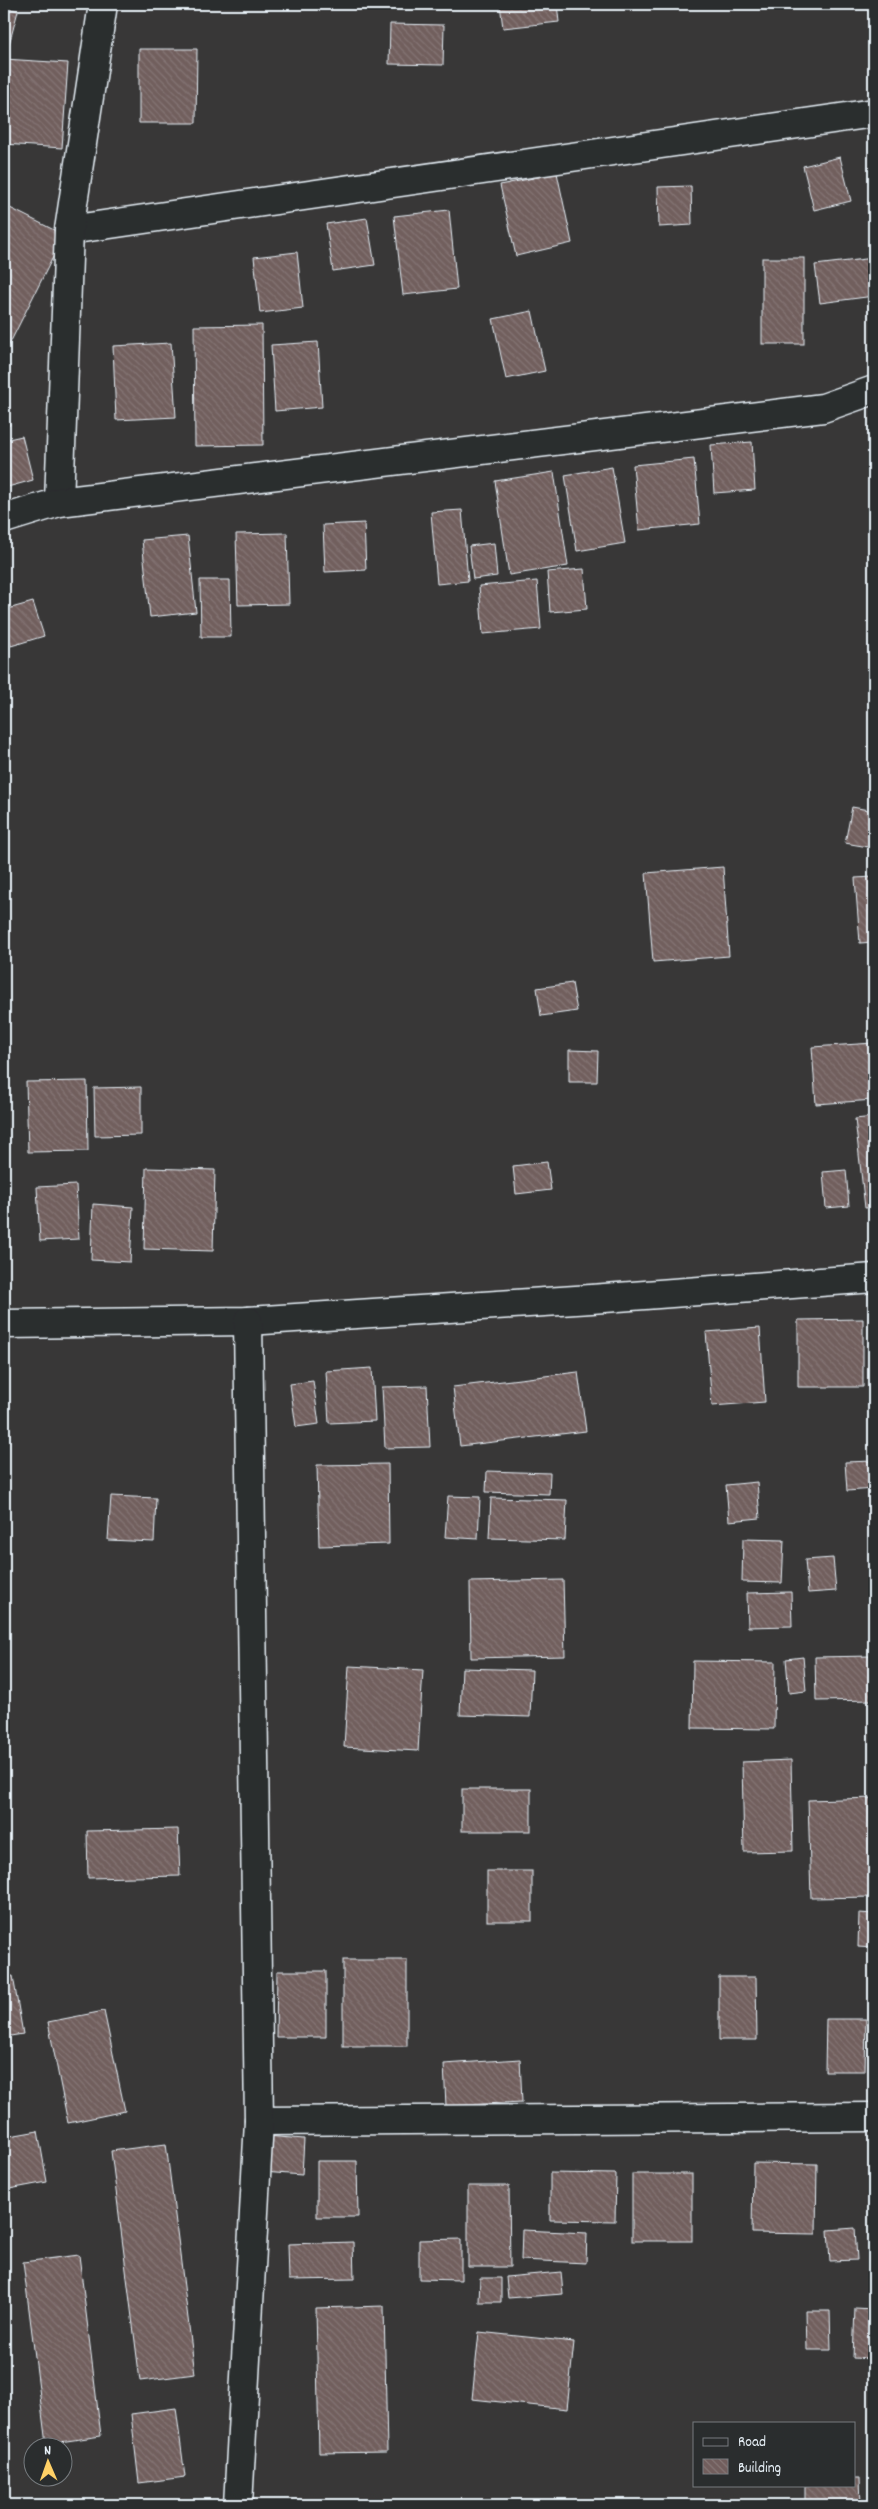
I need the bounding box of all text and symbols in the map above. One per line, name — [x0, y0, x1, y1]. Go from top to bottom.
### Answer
legend — [693, 2422, 856, 2486]
text: Road — [738, 2432, 766, 2454]
north arrow — [22, 2436, 72, 2486]
text: N — [44, 2441, 52, 2461]
text: Building — [738, 2458, 781, 2480]

